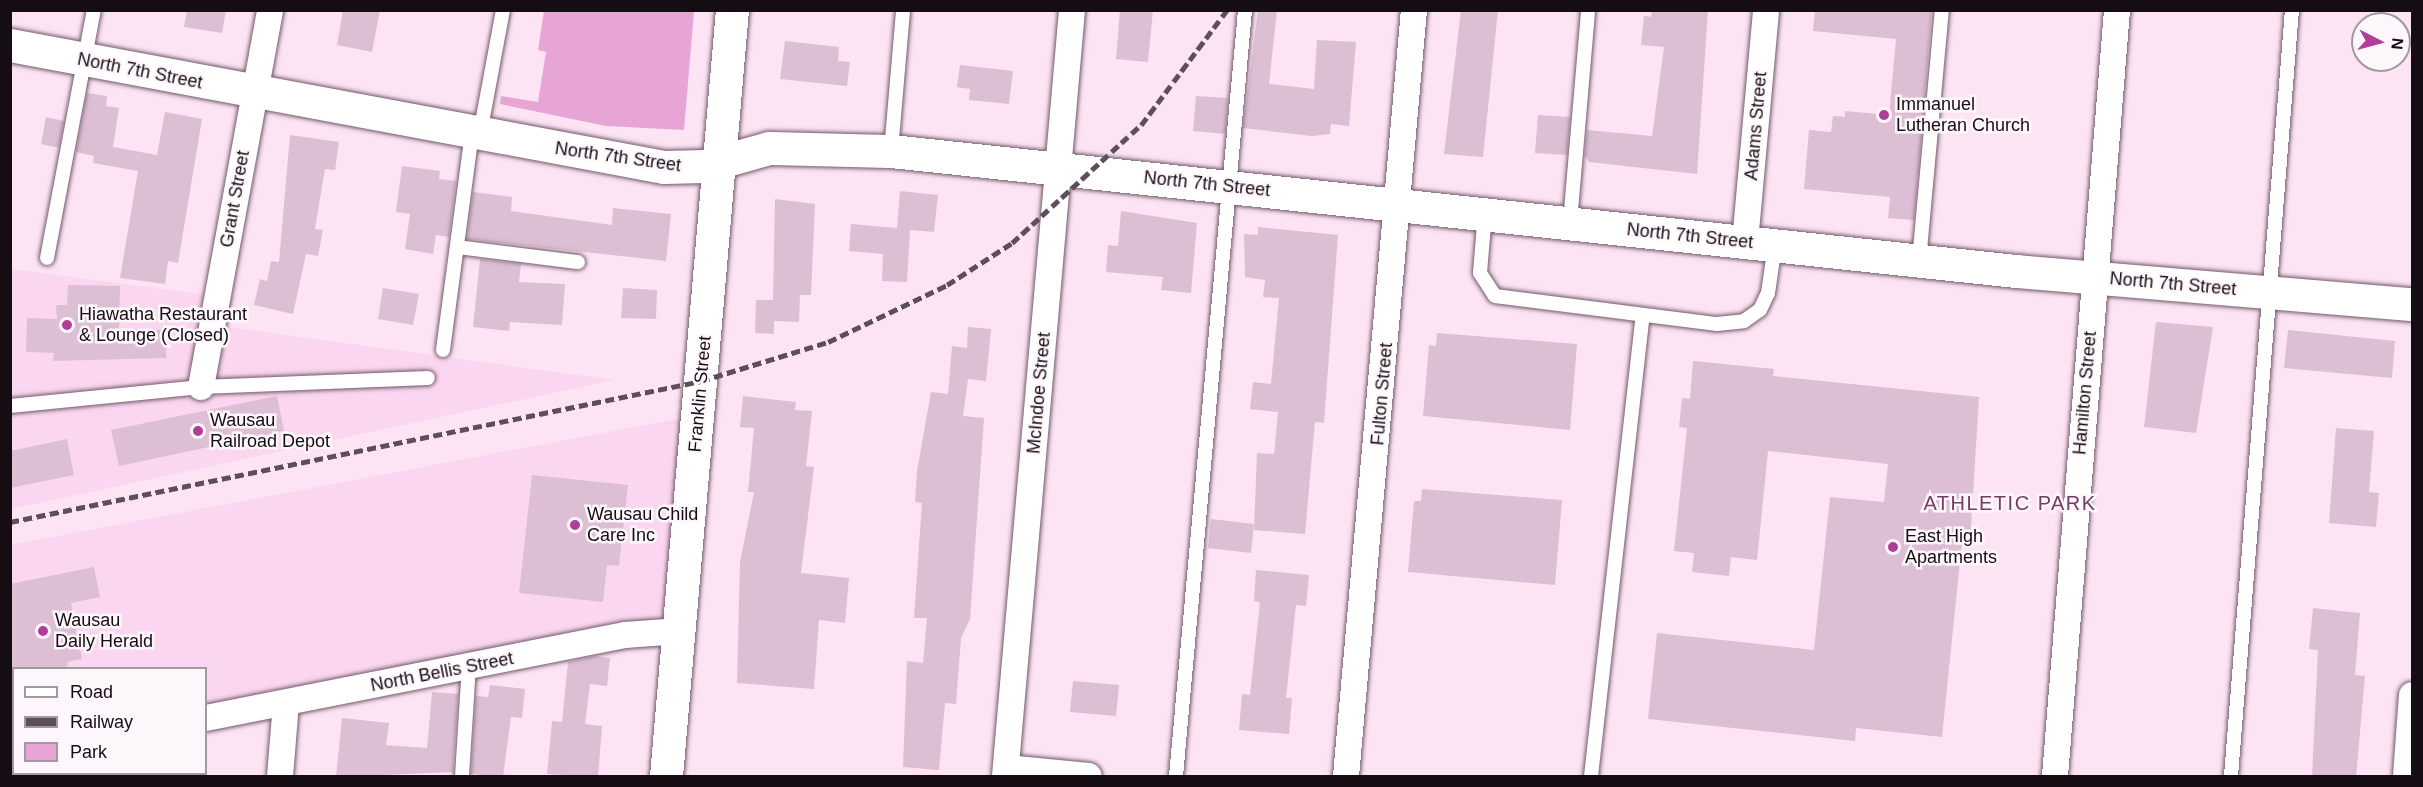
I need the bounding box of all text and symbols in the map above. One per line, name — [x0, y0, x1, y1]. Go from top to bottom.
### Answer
north arrow — [2351, 12, 2411, 72]
text: N — [2388, 37, 2406, 50]
street label: North 7th Street — [76, 48, 204, 94]
street label: Adams Street — [1740, 71, 1772, 181]
place label: Immanuel Lutheran Church — [1896, 94, 2030, 136]
marker: Immanuel Lutheran Church — [1877, 108, 1891, 122]
street label: North 7th Street — [554, 137, 682, 177]
street label: Grant Street — [216, 149, 254, 249]
street label: North 7th Street — [1143, 167, 1271, 201]
street label: North 7th Street — [1626, 219, 1754, 253]
street label: North 7th Street — [2109, 268, 2237, 300]
place label: Hiawatha Restaurant & Lounge (Closed) — [79, 304, 247, 346]
marker: Hiawatha Restaurant & Lounge (Closed) — [60, 318, 74, 332]
street label: Hamilton Street — [2069, 330, 2101, 456]
street label: McIndoe Street — [1023, 331, 1055, 455]
street label: Franklin Street — [684, 335, 716, 453]
street label: Fulton Street — [1367, 342, 1397, 446]
place label: Wausau Railroad Depot — [210, 410, 330, 452]
marker: Wausau Railroad Depot — [191, 424, 205, 438]
district label: ATHLETIC PARK — [1923, 491, 2097, 515]
place label: Wausau Child Care Inc — [587, 504, 698, 546]
marker: Wausau Child Care Inc — [568, 518, 582, 532]
place label: East High Apartments — [1905, 526, 1997, 568]
marker: East High Apartments — [1886, 540, 1900, 554]
place label: Wausau Daily Herald — [55, 610, 153, 652]
marker: Wausau Daily Herald — [36, 624, 50, 638]
street label: North Bellis Street — [369, 648, 515, 696]
legend — [12, 667, 207, 775]
text: Road — [70, 682, 113, 702]
text: Railway — [70, 712, 133, 732]
text: Park — [70, 742, 107, 762]

